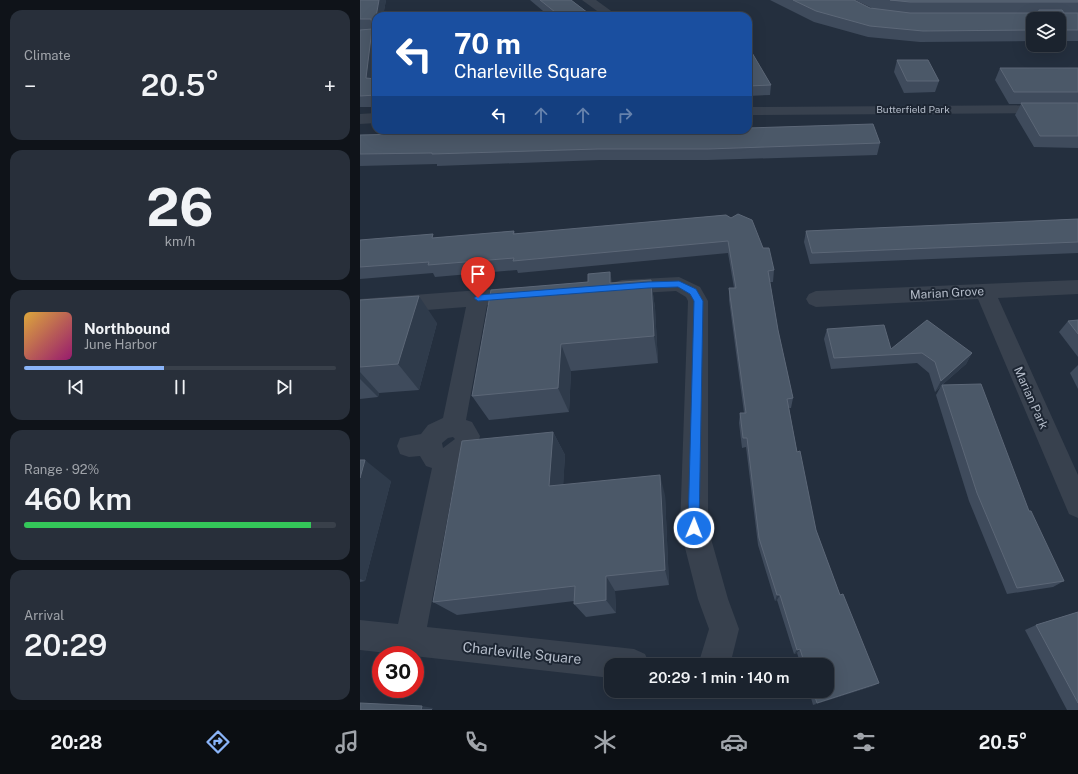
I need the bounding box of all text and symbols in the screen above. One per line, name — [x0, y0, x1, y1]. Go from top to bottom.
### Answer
map controls — [1026, 12, 1066, 52]
button: layers — [1026, 12, 1066, 52]
text: 70 m — [454, 27, 521, 60]
icon: left — [388, 28, 440, 80]
text: Climate — [24, 48, 71, 63]
text: Charleville Square — [454, 61, 607, 82]
text: 20.5° — [141, 67, 219, 103]
text: − — [24, 73, 36, 99]
text: + — [324, 73, 336, 99]
street label: Butterfield Park — [876, 103, 950, 115]
icon: left — [488, 104, 510, 126]
icon: ahead — [530, 104, 552, 126]
icon: ahead — [572, 104, 594, 126]
icon: right — [614, 104, 636, 126]
text: 26 — [146, 177, 214, 238]
text: km/h — [165, 234, 195, 249]
pin — [461, 257, 495, 298]
icon: arrive — [467, 263, 489, 285]
street label: Marian Grove — [910, 284, 985, 302]
text: Northbound — [84, 320, 170, 337]
text: June Harbor — [84, 337, 157, 352]
street label: Marian Park — [1011, 365, 1051, 432]
icon: previous — [65, 376, 87, 398]
icon: pause — [169, 376, 191, 398]
icon: next — [273, 376, 295, 398]
text: Range · 92% — [24, 462, 99, 477]
text: 460 km — [24, 481, 132, 517]
position arrow — [673, 507, 715, 549]
text: Arrival — [24, 608, 64, 623]
text: 20:29 — [24, 627, 107, 663]
street label: Charleville Square — [462, 639, 582, 667]
speed limit sign: 30 — [372, 646, 424, 698]
text: 20:29 · 1 min · 140 m — [649, 669, 789, 686]
icon: directions — [204, 728, 232, 756]
icon: music — [333, 728, 361, 756]
icon: phone — [462, 728, 490, 756]
icon: climate — [591, 728, 619, 756]
icon: car — [720, 728, 748, 756]
icon: filters — [850, 728, 878, 756]
text: 20:28 — [51, 732, 102, 753]
text: 20.5° — [979, 732, 1027, 753]

